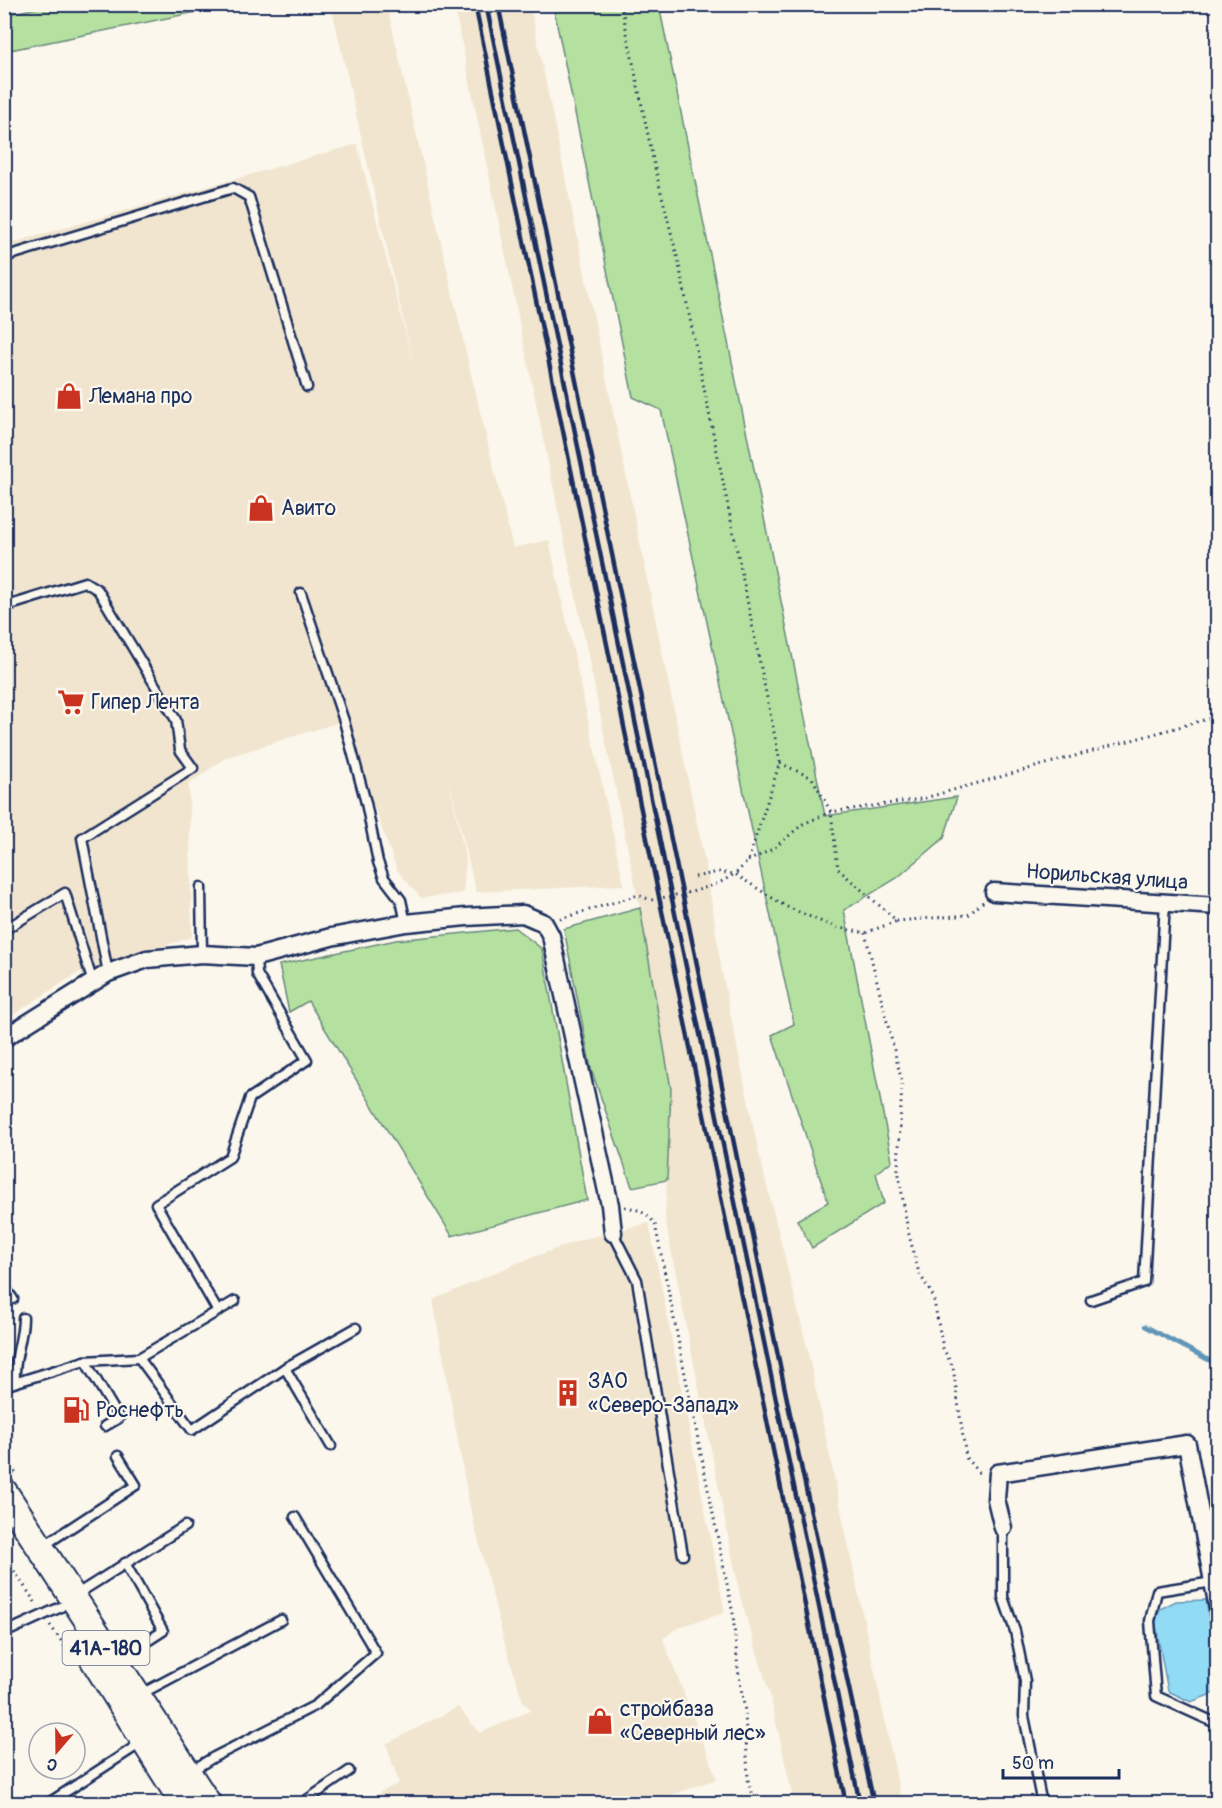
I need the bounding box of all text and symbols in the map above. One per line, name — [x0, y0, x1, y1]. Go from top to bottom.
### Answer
shop icon: Лемана про — [54, 381, 84, 411]
place label: Лемана про — [88, 383, 192, 410]
shop icon: Авито — [246, 493, 276, 523]
place label: Авито — [281, 495, 336, 522]
supermarket icon: Гипер Лента — [56, 687, 86, 717]
place label: Гипер Лента — [91, 689, 200, 716]
street label: Норильская улица — [1025, 858, 1189, 896]
place label: ЗАО «Северо-Запад» — [588, 1368, 739, 1419]
building icon: ЗАО «Северо-Запад» — [553, 1378, 583, 1408]
fuel station icon: Роснефть — [61, 1395, 91, 1425]
place label: Роснефть — [96, 1397, 184, 1424]
road number: 41А-180 — [63, 1631, 150, 1665]
place label: стройбаза «Северный лес» — [620, 1696, 766, 1747]
shop icon: стройбаза «Северный лес» — [585, 1706, 615, 1736]
north arrow — [27, 1721, 87, 1781]
scale bar — [1003, 1742, 1118, 1780]
text: 50 m — [1012, 1752, 1054, 1775]
text: С — [44, 1753, 60, 1775]

